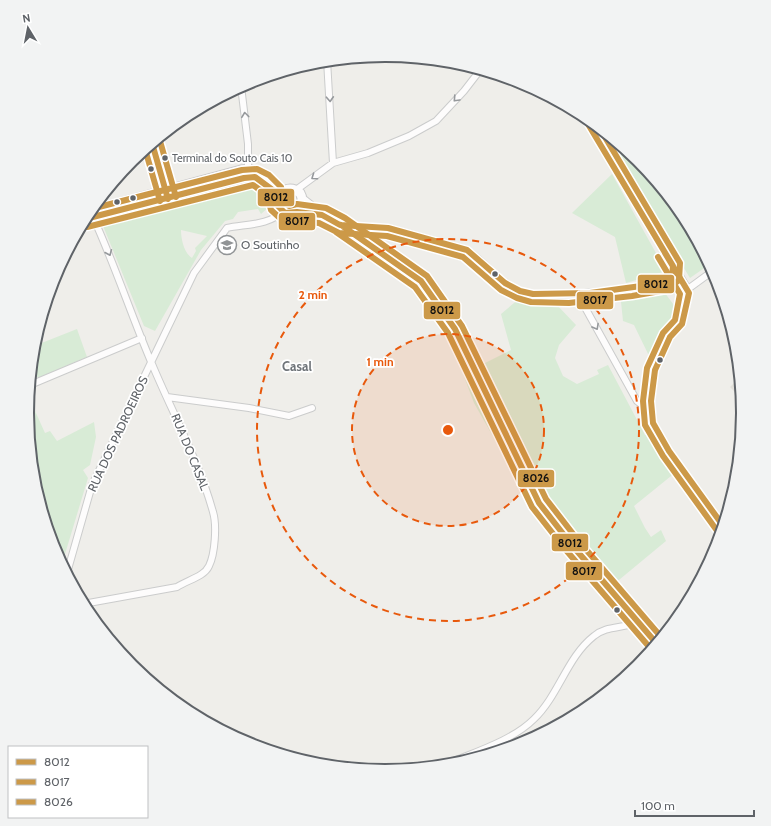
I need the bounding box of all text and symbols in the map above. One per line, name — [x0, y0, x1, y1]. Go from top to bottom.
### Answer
north arrow — [8, 8, 48, 48]
text: N — [21, 11, 31, 26]
one-way arrow — [454, 95, 461, 102]
one-way arrow — [325, 96, 334, 102]
one-way arrow — [241, 112, 250, 118]
place label: Terminal do Souto Cais 10 — [172, 151, 293, 165]
marker: Terminal do Souto Cais 10 — [160, 153, 170, 163]
unlabelled marker — [146, 164, 156, 174]
one-way arrow — [312, 172, 319, 179]
line badge: 8012 — [257, 188, 295, 207]
text: 8012 — [264, 190, 288, 204]
unlabelled marker — [128, 193, 138, 203]
unlabelled marker — [112, 197, 122, 207]
line badge: 8017 — [278, 212, 316, 231]
text: 8017 — [285, 214, 309, 228]
school or university icon: O Soutinho — [216, 234, 238, 256]
place label: O Soutinho — [241, 237, 300, 252]
one-way arrow — [104, 248, 112, 256]
unlabelled marker — [490, 269, 500, 279]
line badge: 8012 — [637, 274, 675, 294]
text: 8012 — [644, 277, 668, 291]
text: 2 min — [299, 287, 327, 302]
line badge: 8017 — [576, 291, 614, 310]
text: 8017 — [583, 293, 607, 307]
line badge: 8012 — [423, 301, 461, 320]
text: 8012 — [430, 303, 454, 317]
one-way arrow — [591, 323, 598, 330]
text: 1 min — [366, 354, 394, 369]
unlabelled marker — [655, 355, 665, 365]
district label: Casal — [282, 358, 312, 374]
street label: RUA DOS PADROEIROS — [84, 374, 151, 494]
street label: RUA DO CASAL — [168, 411, 213, 492]
centre of rings — [441, 423, 455, 437]
line badge: 8026 — [517, 469, 555, 488]
text: 8026 — [523, 471, 549, 485]
line badge: 8012 — [551, 533, 589, 552]
text: 8012 — [558, 536, 582, 550]
line badge: 8017 — [565, 561, 603, 581]
text: 8017 — [572, 564, 596, 578]
unlabelled marker — [612, 605, 622, 615]
legend — [8, 746, 148, 818]
text: 8012 — [44, 754, 70, 769]
text: 8017 — [44, 774, 70, 789]
scale bar — [635, 792, 754, 818]
text: 8026 — [44, 794, 73, 809]
text: 100 m — [641, 798, 675, 813]

